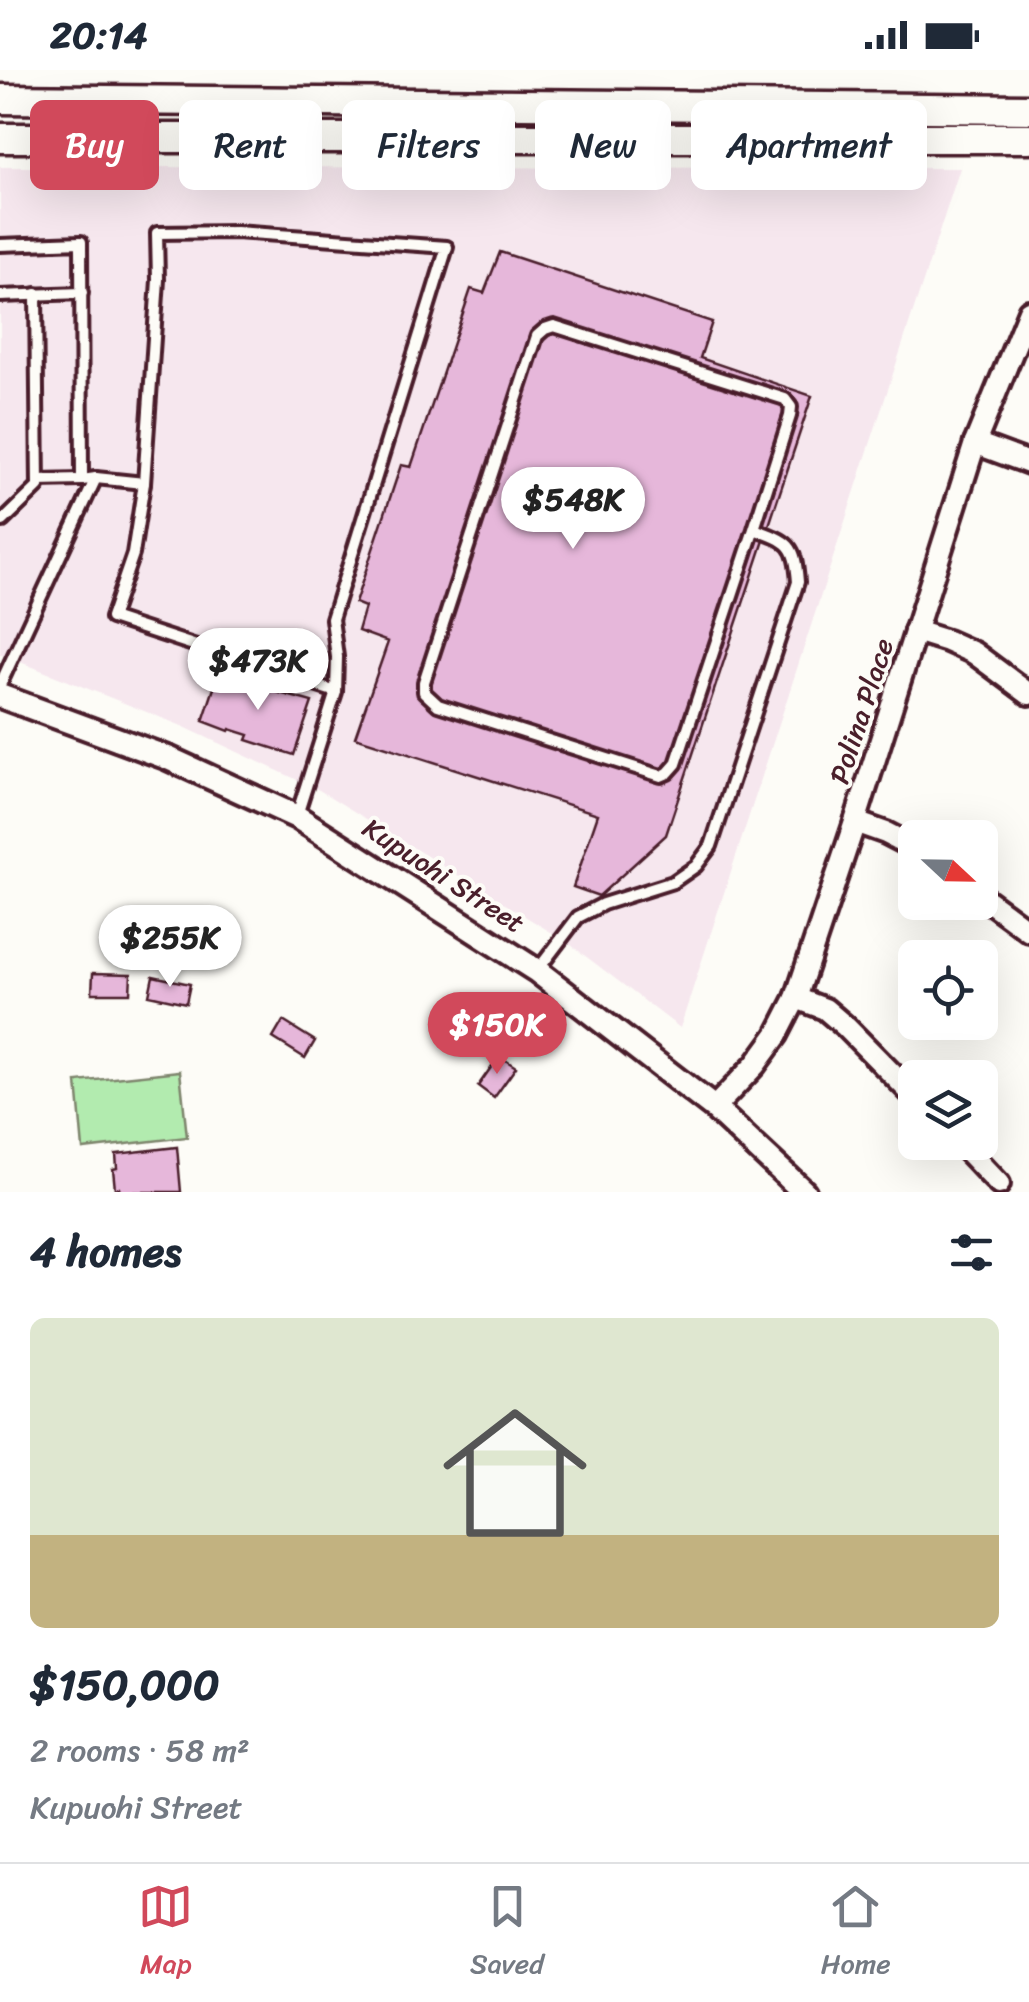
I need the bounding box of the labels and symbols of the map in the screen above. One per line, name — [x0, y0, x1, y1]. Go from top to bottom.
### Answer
pin: $548K — [503, 467, 643, 552]
pin: $473K — [188, 628, 328, 713]
street label: Polina Place — [815, 632, 908, 790]
street label: Kupuohi Street — [352, 804, 535, 947]
north arrow — [898, 820, 998, 920]
pin: $255K — [100, 905, 240, 990]
pin: $150K — [427, 992, 567, 1077]

